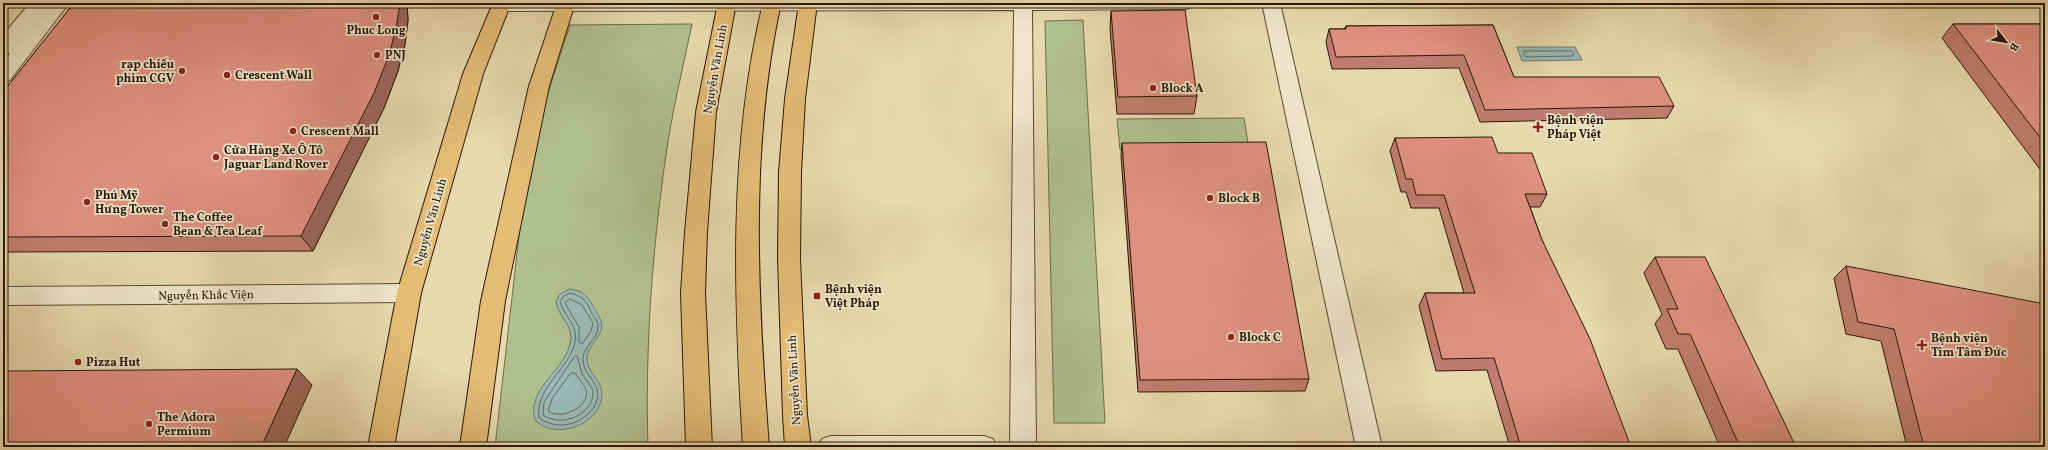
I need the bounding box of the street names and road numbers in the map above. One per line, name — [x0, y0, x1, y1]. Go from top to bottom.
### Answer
street label: Nguyễn Văn Linh — [700, 23, 732, 115]
street label: Nguyễn Văn Linh — [411, 177, 451, 268]
street label: Nguyễn Khắc Viện — [158, 287, 254, 305]
street label: Nguyễn Văn Linh — [785, 334, 805, 426]

